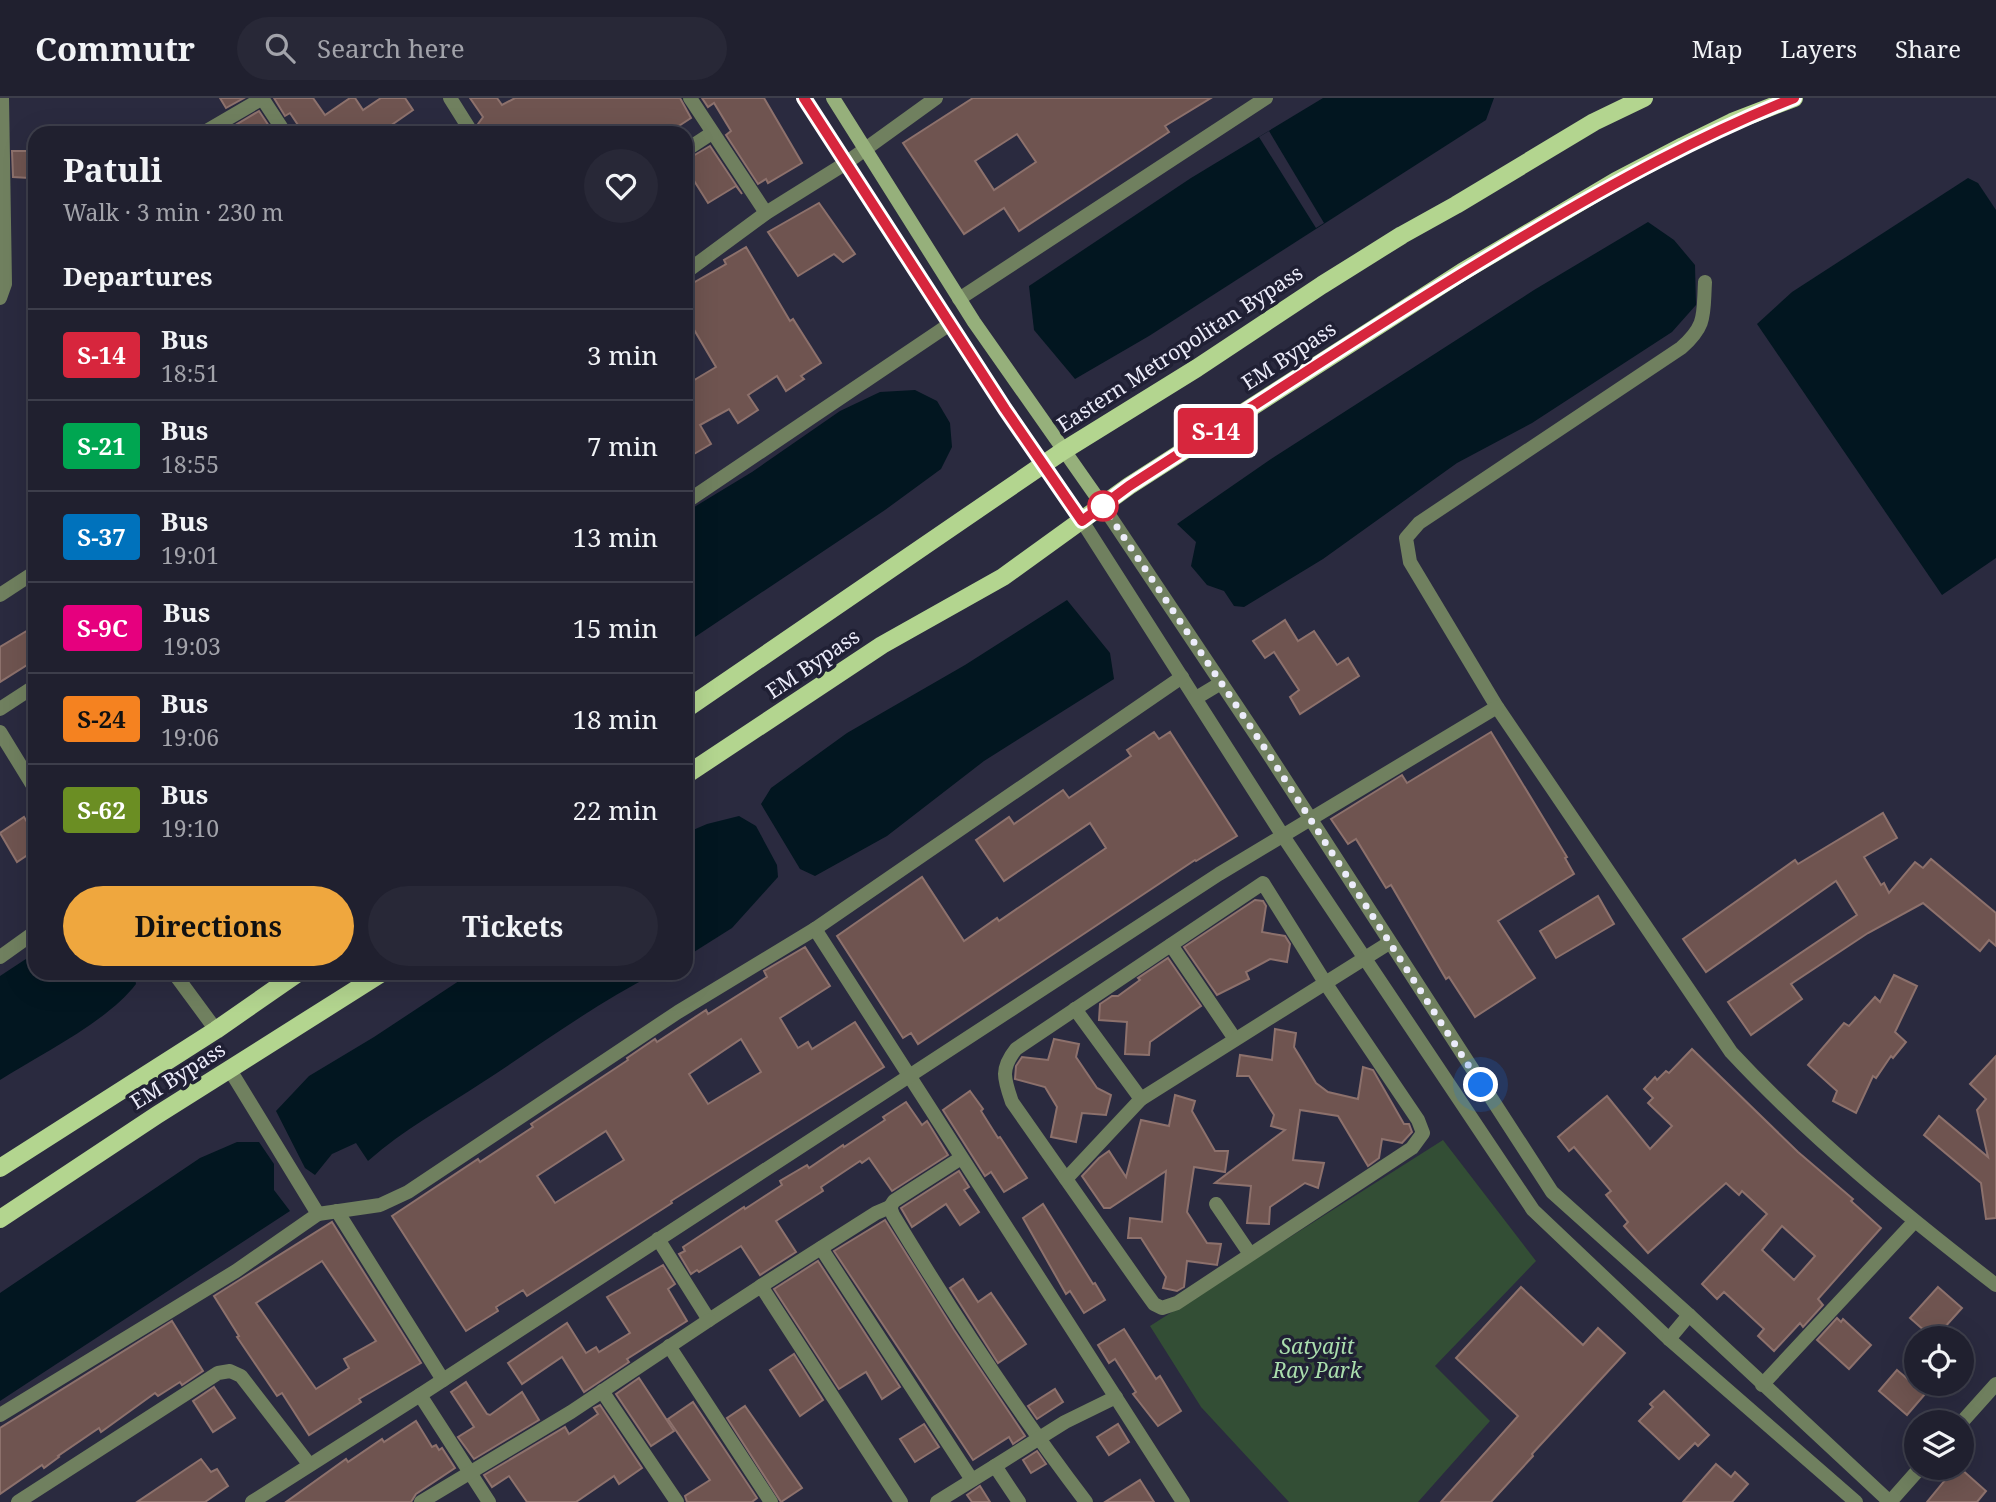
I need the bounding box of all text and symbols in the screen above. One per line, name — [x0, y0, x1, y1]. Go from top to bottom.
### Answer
search box — [237, 17, 727, 80]
text: Commutr — [35, 26, 195, 71]
icon: search — [261, 29, 299, 67]
text: Search here — [317, 30, 465, 66]
text: Map — [1692, 32, 1743, 65]
text: Layers — [1781, 32, 1857, 65]
text: Share — [1895, 32, 1961, 65]
text: Patuli — [63, 147, 162, 192]
button: heart — [584, 149, 658, 223]
text: Walk · 3 min · 230 m — [63, 196, 283, 228]
text: Departures — [63, 258, 213, 294]
street label: Eastern Metropolitan Bypass — [1051, 258, 1308, 438]
street label: EM Bypass — [1236, 314, 1341, 396]
text: Bus — [161, 321, 208, 357]
text: 3 min — [587, 337, 658, 373]
text: S-14 — [77, 338, 126, 371]
text: 18:51 — [161, 357, 219, 389]
line badge: S-14 — [1167, 408, 1265, 454]
text: Bus — [161, 412, 208, 448]
text: S-14 — [1192, 414, 1240, 447]
text: 7 min — [587, 428, 658, 464]
text: S-21 — [77, 429, 126, 462]
text: 18:55 — [161, 448, 219, 480]
unlabelled marker — [1088, 491, 1118, 521]
text: Bus — [161, 503, 208, 539]
text: 13 min — [573, 519, 658, 555]
text: S-37 — [77, 520, 126, 553]
text: 19:01 — [161, 539, 219, 571]
text: Bus — [163, 594, 210, 630]
text: 15 min — [573, 610, 658, 646]
text: S-9C — [77, 611, 128, 644]
street label: EM Bypass — [760, 622, 865, 705]
text: 19:03 — [163, 630, 221, 662]
text: Bus — [161, 685, 208, 721]
text: 18 min — [573, 701, 658, 737]
text: S-24 — [77, 702, 126, 735]
text: 19:06 — [161, 721, 219, 753]
text: Bus — [161, 776, 208, 812]
text: 22 min — [573, 792, 658, 828]
text: S-62 — [77, 793, 126, 826]
text: 19:10 — [161, 812, 219, 844]
button: Directions — [63, 886, 354, 966]
button: Tickets — [368, 886, 658, 966]
street label: EM Bypass — [125, 1035, 230, 1115]
your location — [1463, 1067, 1498, 1102]
map controls — [1904, 1326, 1974, 1480]
button: locate — [1904, 1326, 1974, 1396]
park label: Satyajit Ray Park — [1271, 1332, 1363, 1384]
button: layers — [1904, 1410, 1974, 1480]

